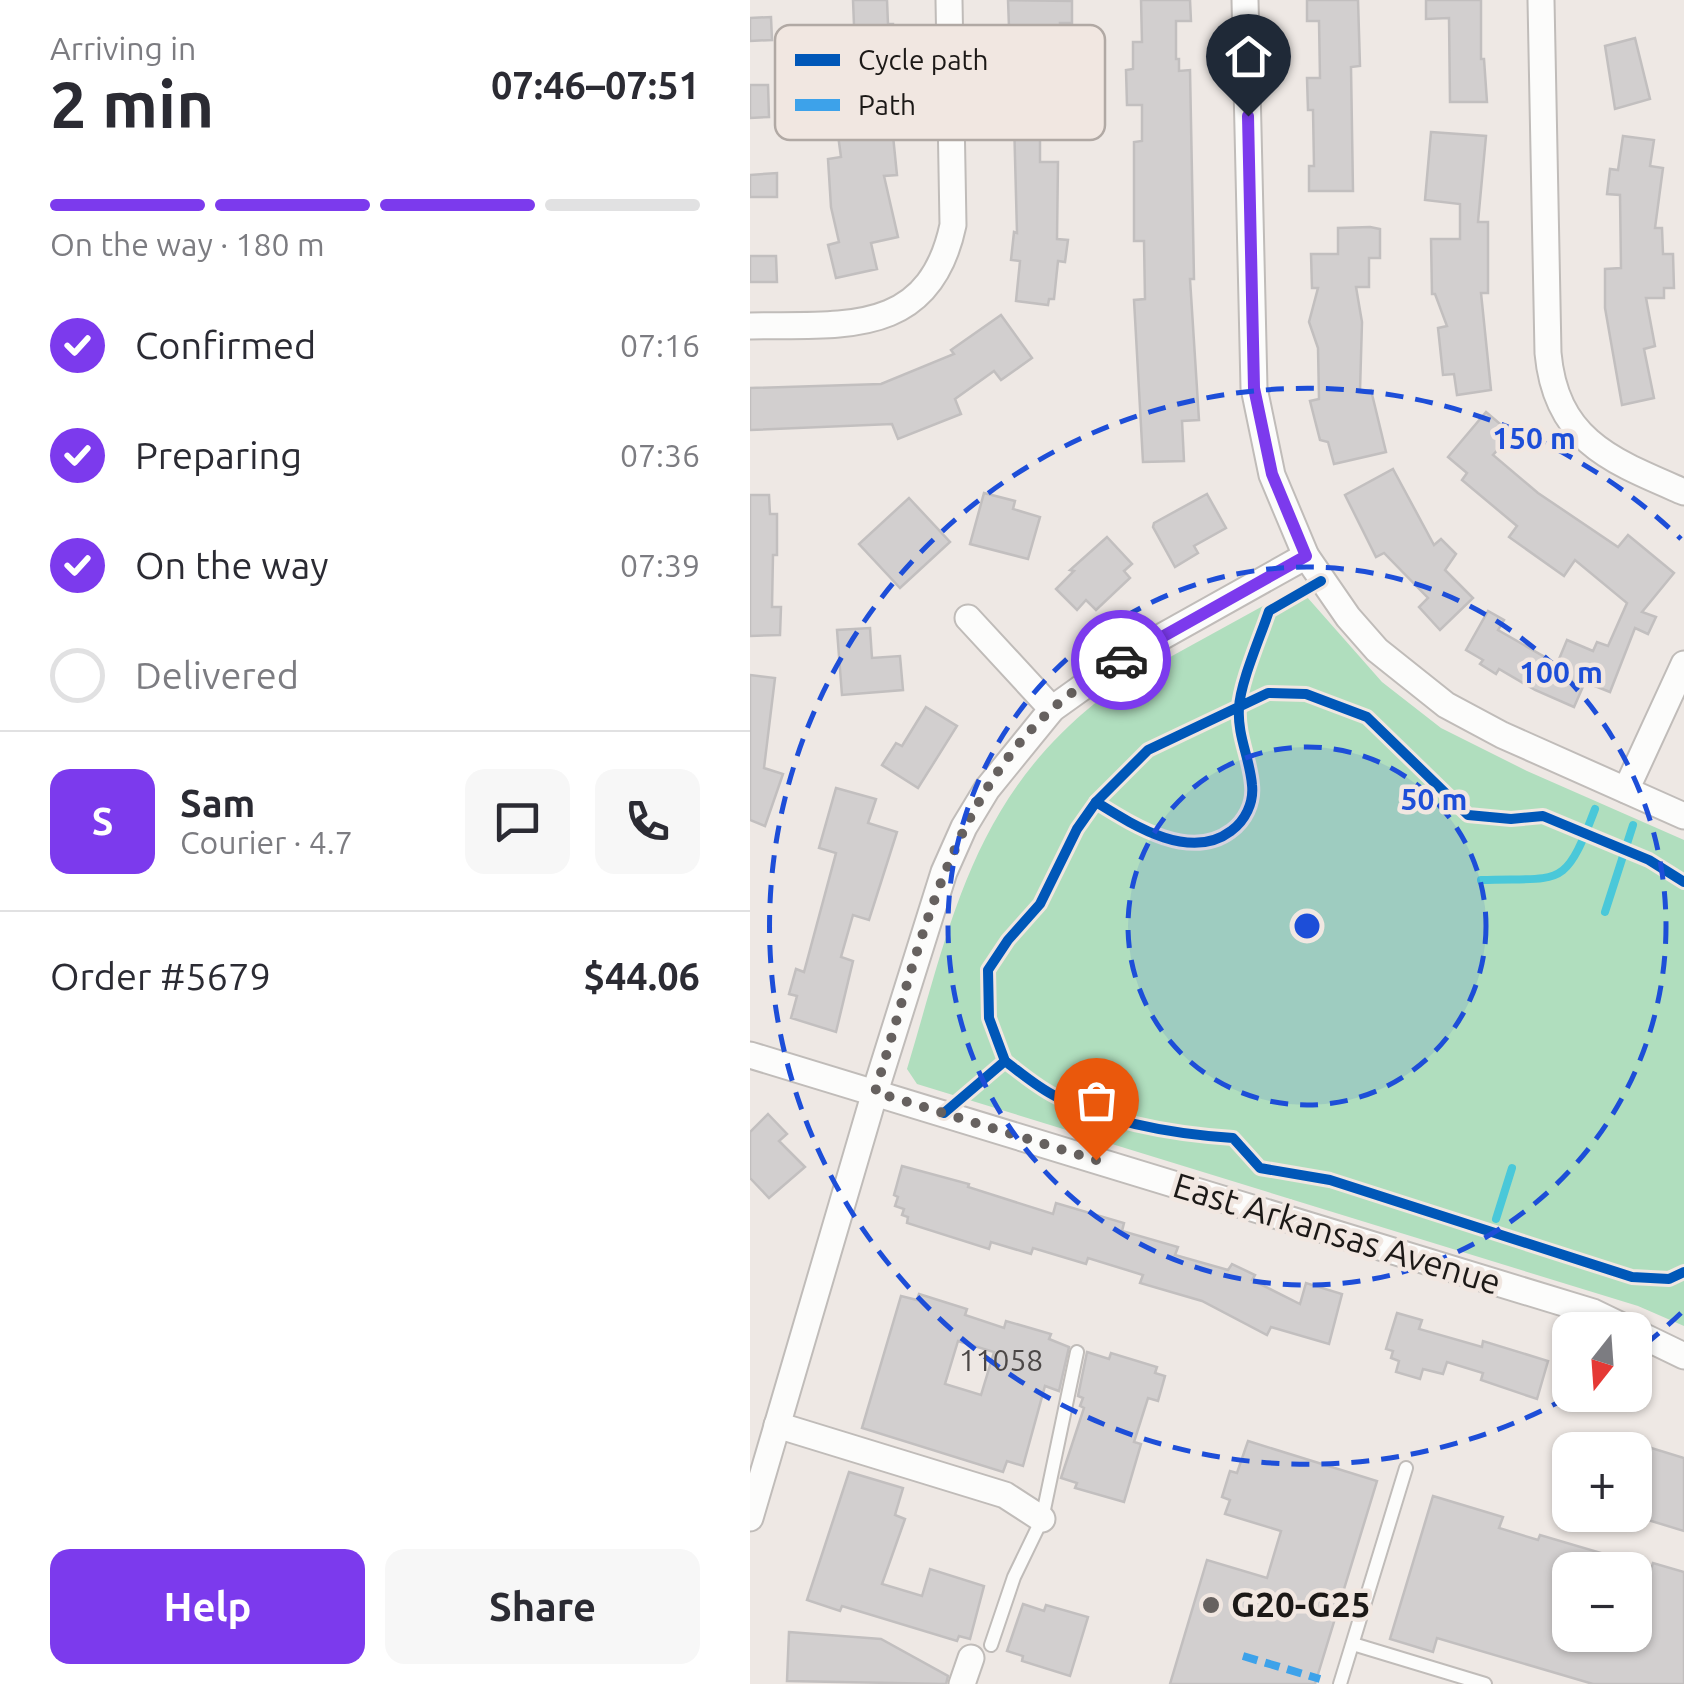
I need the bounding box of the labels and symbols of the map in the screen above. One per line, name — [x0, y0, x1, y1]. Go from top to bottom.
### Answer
pin — [1206, 14, 1291, 117]
legend — [775, 25, 1105, 140]
text: Cycle path — [858, 44, 989, 75]
text: Path — [858, 89, 916, 120]
text: 150 m — [1492, 421, 1576, 455]
courier — [1071, 610, 1171, 710]
text: 100 m — [1519, 655, 1603, 689]
text: 50 m — [1401, 782, 1467, 816]
centre of rings — [1289, 908, 1325, 944]
pin — [1054, 1058, 1139, 1161]
street label: East Arkansas Avenue — [1169, 1164, 1506, 1302]
north arrow — [1552, 1312, 1652, 1412]
house number: 11058 — [959, 1343, 1043, 1377]
place label: G20-G25 — [1231, 1584, 1370, 1624]
marker: G20-G25 — [1200, 1594, 1222, 1616]

